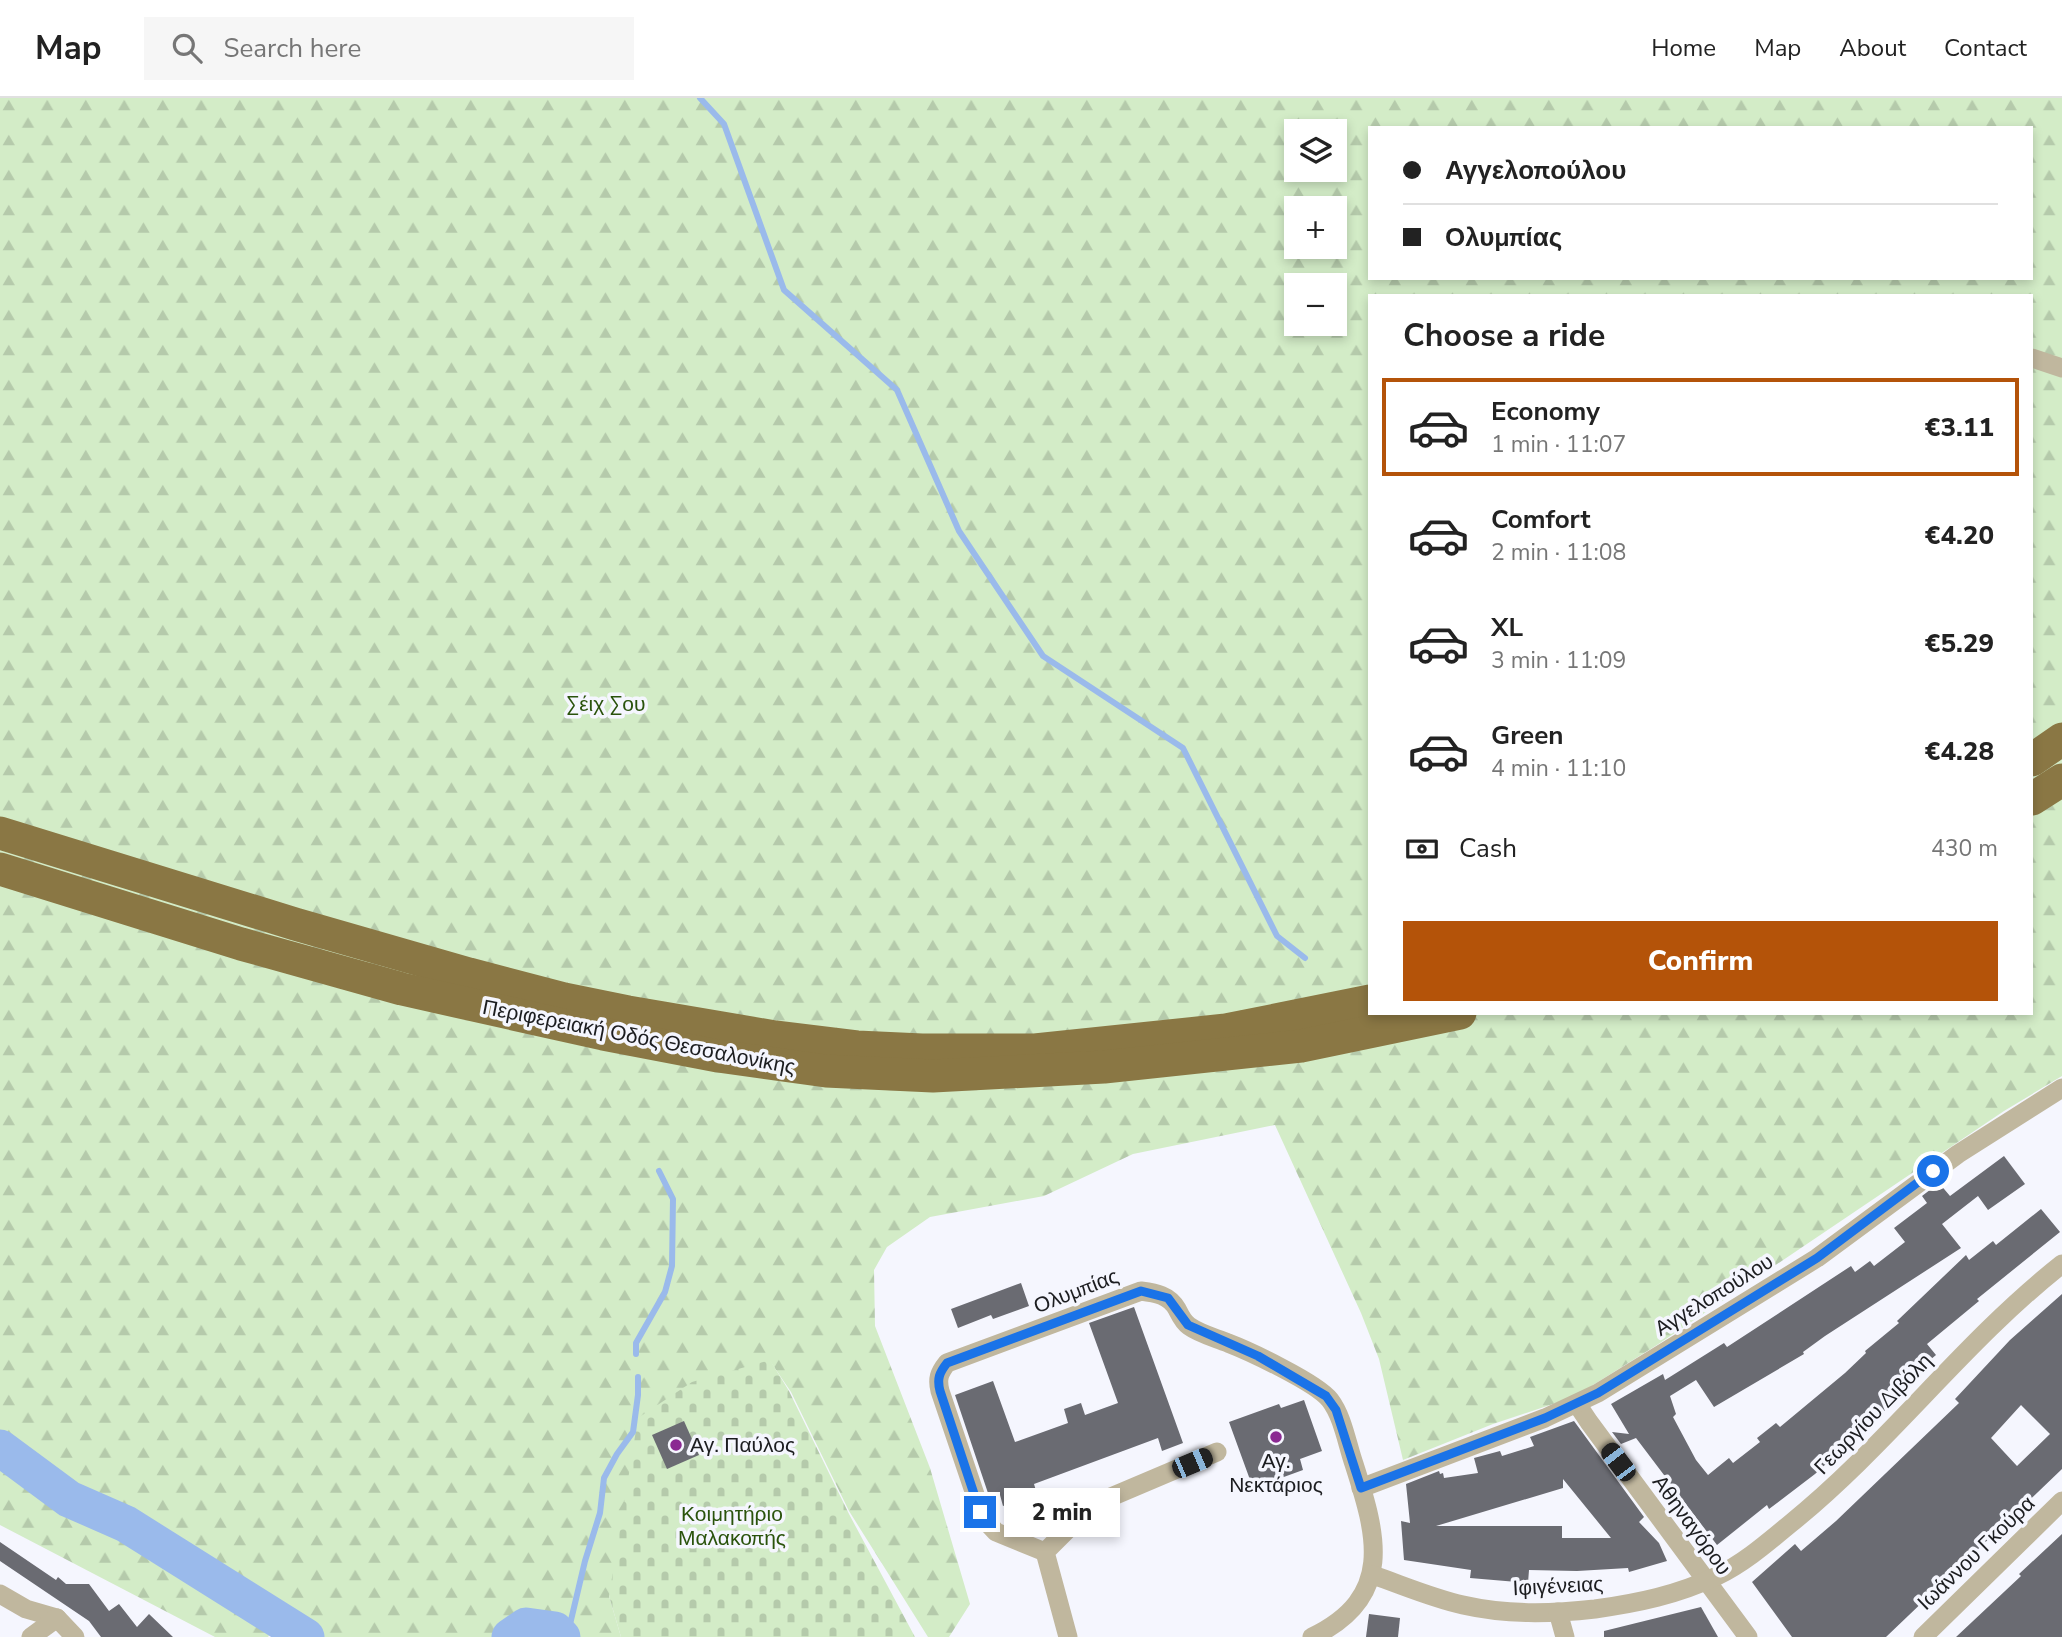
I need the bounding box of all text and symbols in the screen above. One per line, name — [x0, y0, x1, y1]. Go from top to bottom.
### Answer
search box — [144, 17, 634, 80]
text: Map — [35, 26, 102, 71]
icon: search — [168, 29, 206, 67]
text: Search here — [224, 31, 361, 66]
text: Home — [1651, 32, 1716, 64]
text: Map — [1754, 32, 1801, 64]
text: About — [1839, 32, 1906, 64]
text: Contact — [1944, 32, 2027, 64]
map controls — [1284, 119, 1347, 336]
button: layers — [1284, 119, 1347, 182]
text: Αγγελοπούλου — [1445, 153, 1626, 188]
button: + — [1284, 196, 1347, 259]
text: Ολυμπίας — [1445, 220, 1562, 255]
button: − — [1284, 273, 1347, 336]
text: Choose a ride — [1403, 314, 1605, 357]
text: Economy — [1491, 394, 1600, 429]
icon: car — [1407, 396, 1470, 459]
text: €3.11 — [1925, 410, 1994, 445]
text: 1 min · 11:07 — [1491, 429, 1626, 460]
text: Comfort — [1491, 502, 1591, 537]
icon: car — [1407, 504, 1470, 567]
text: €4.20 — [1925, 518, 1994, 553]
text: 2 min · 11:08 — [1491, 537, 1626, 568]
text: XL — [1491, 610, 1523, 645]
icon: car — [1407, 612, 1470, 675]
text: €5.29 — [1925, 626, 1994, 661]
text: 3 min · 11:09 — [1491, 645, 1626, 676]
park label: Σέιχ Σου — [567, 690, 645, 718]
text: Green — [1491, 718, 1564, 753]
icon: car — [1407, 720, 1470, 783]
text: €4.28 — [1925, 734, 1994, 769]
text: 4 min · 11:10 — [1491, 753, 1626, 784]
icon: cash — [1403, 830, 1441, 868]
text: Cash — [1459, 831, 1517, 866]
text: 430 m — [1931, 833, 1998, 864]
button: Confirm — [1403, 921, 1998, 1001]
street label: Περιφερειακή Οδός Θεσσαλονίκης — [480, 993, 798, 1081]
route start — [1917, 1155, 1949, 1187]
street label: Αγγελοπούλου — [1649, 1247, 1779, 1343]
street label: Ολυμπίας — [1030, 1262, 1122, 1320]
street label: Γεωργίου Διβόλη — [1808, 1347, 1938, 1481]
marker: Αγ. Νεκτάριος — [1268, 1429, 1284, 1445]
place label: Αγ. Παύλος — [690, 1431, 795, 1459]
marker: Αγ. Παύλος — [668, 1437, 684, 1453]
car — [1597, 1439, 1640, 1485]
car — [1169, 1445, 1216, 1481]
place label: Αγ. Νεκτάριος — [1229, 1447, 1323, 1499]
street label: Αθηναγόρου — [1646, 1469, 1738, 1581]
callout: 2 min — [1004, 1488, 1120, 1536]
street label: Ιωάννου Γκούρα — [1911, 1490, 2041, 1616]
route end — [964, 1496, 996, 1528]
text: 2 min — [1032, 1497, 1092, 1528]
park label: Κοιμητήριο Μαλακοπής — [678, 1500, 786, 1552]
street label: Ιφιγένειας — [1512, 1570, 1604, 1602]

